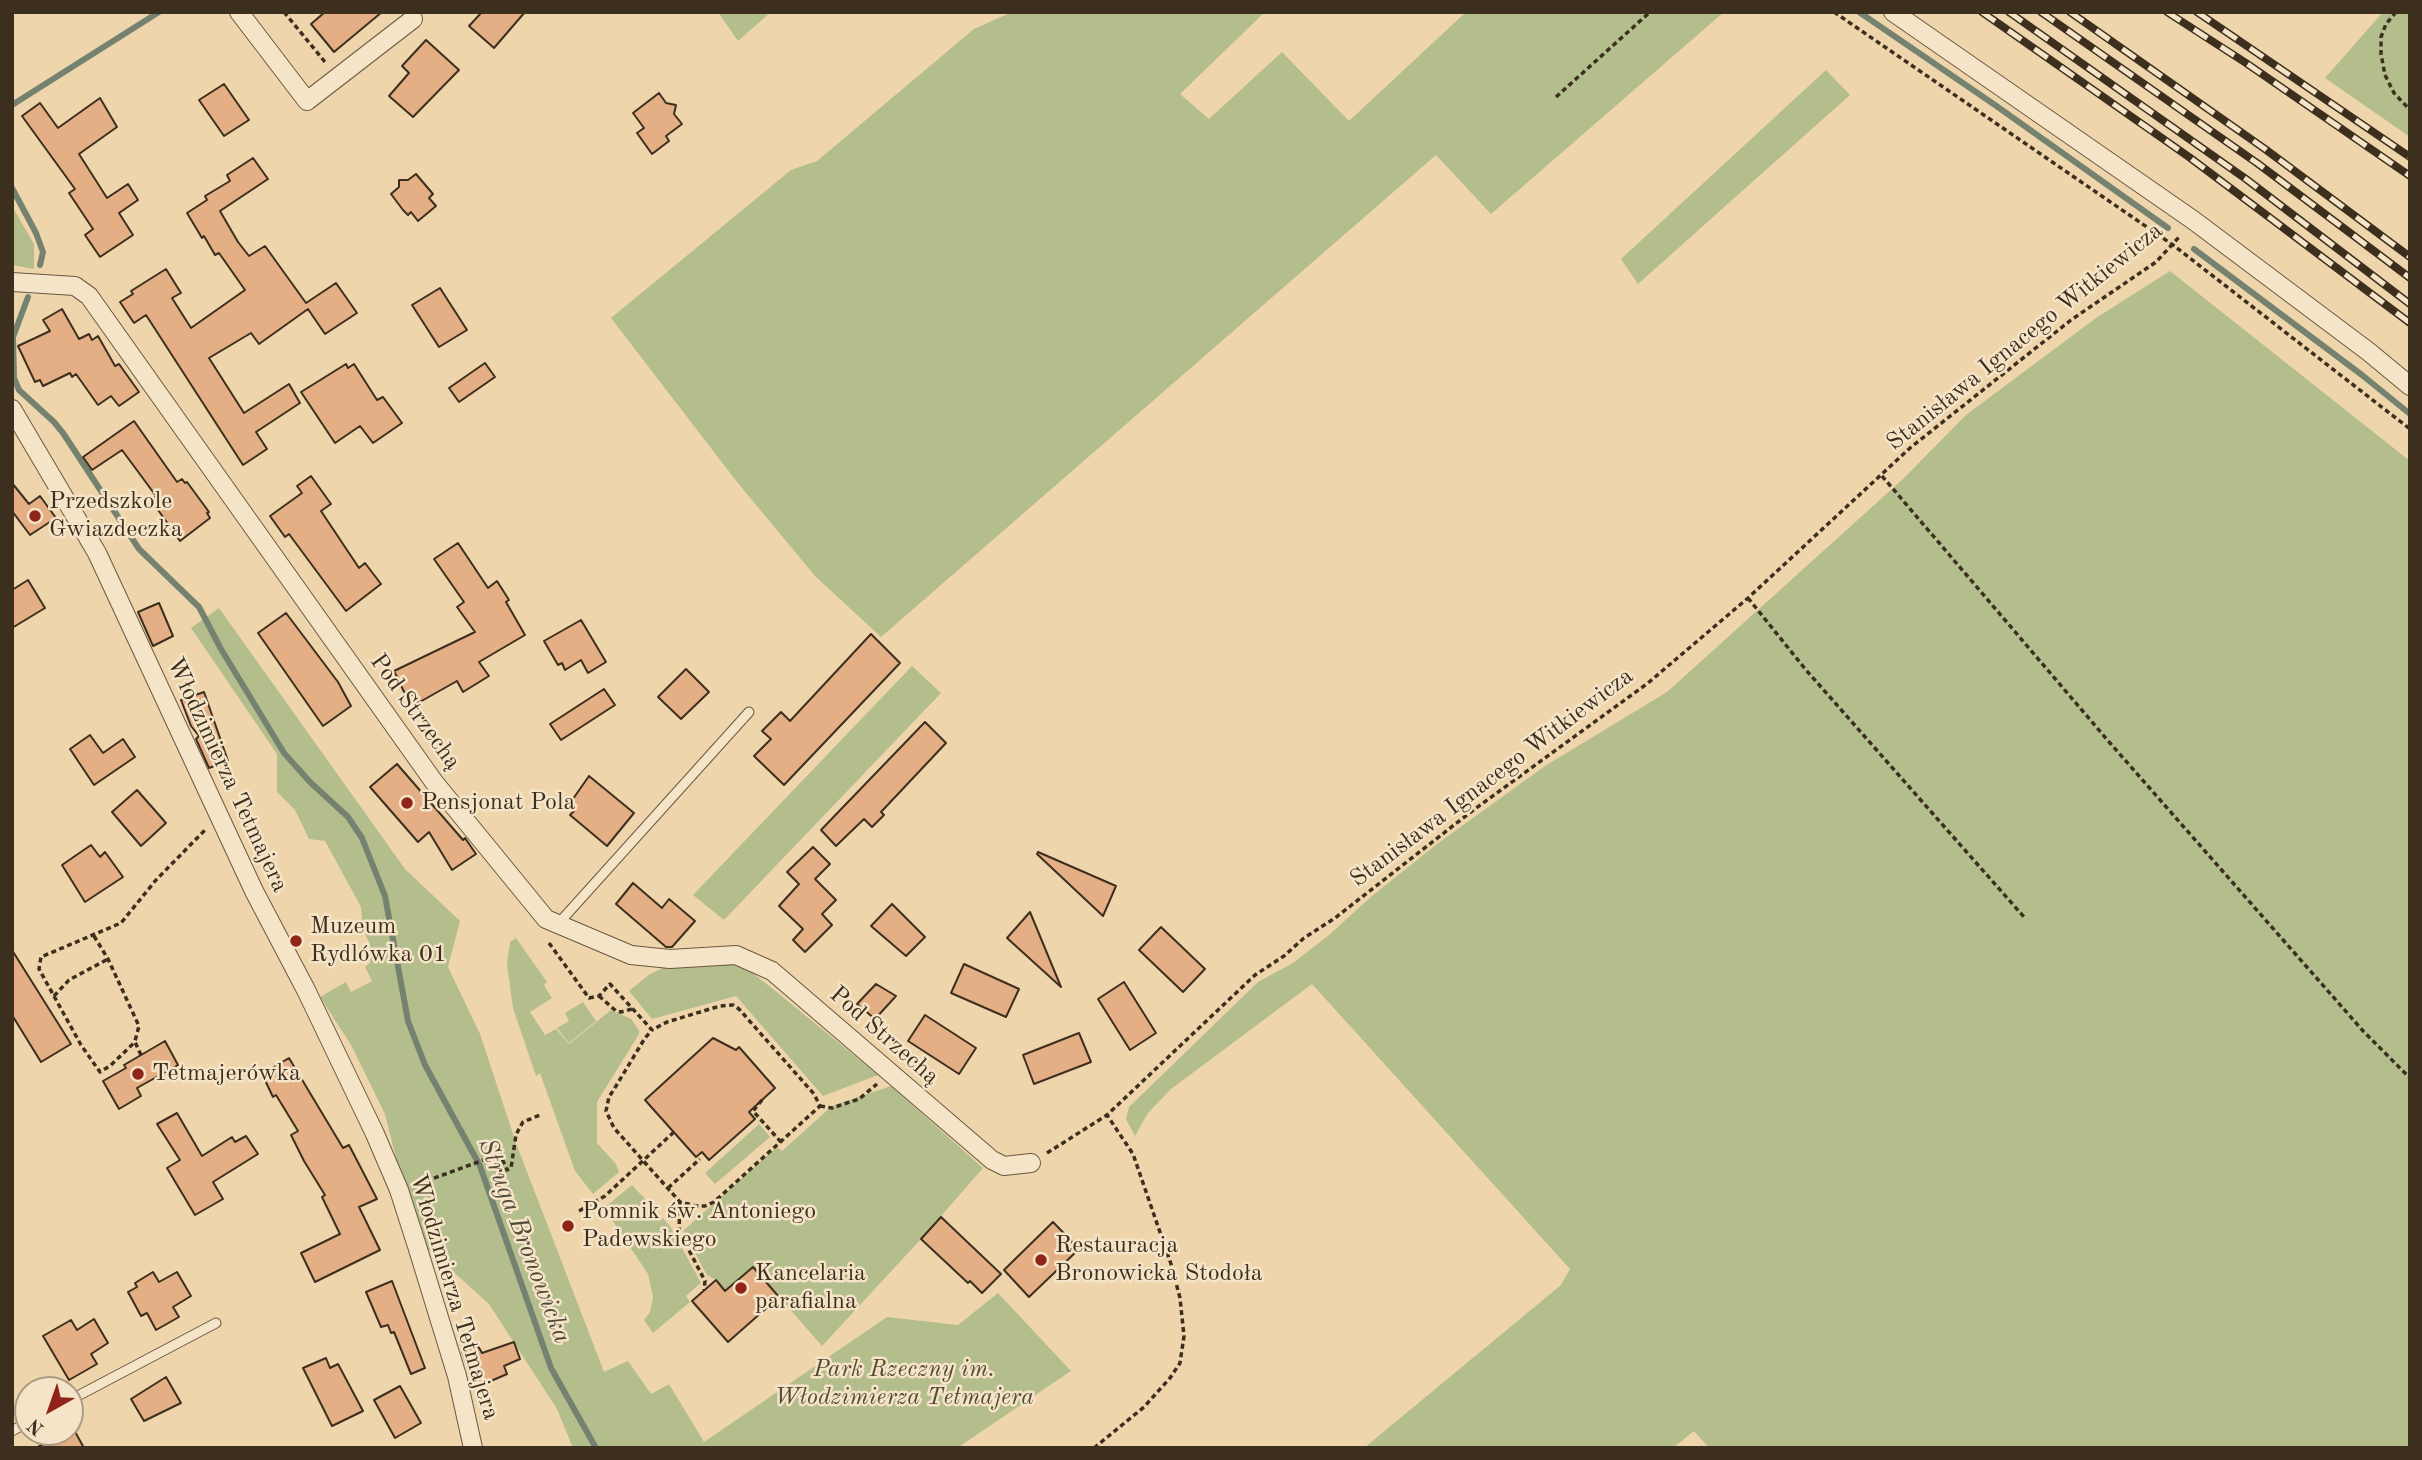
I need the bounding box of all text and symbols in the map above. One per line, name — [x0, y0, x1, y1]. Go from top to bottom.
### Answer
street label: Stanisława Ignacego Witkiewicza — [1881, 217, 2169, 457]
place label: Przedszkole Gwiazdeczka — [49, 488, 183, 544]
marker: Przedszkole Gwiazdeczka — [27, 508, 43, 524]
street label: Pod Strzechą — [363, 648, 467, 776]
street label: Włodzimierza Tetmajera — [160, 653, 294, 897]
street label: Stanisława Ignacego Witkiewicza — [1345, 662, 1639, 894]
place label: Pensjonat Pola — [421, 789, 575, 817]
marker: Pensjonat Pola — [399, 795, 415, 811]
place label: Muzeum Rydlówka 01 — [310, 913, 447, 969]
marker: Muzeum Rydlówka 01 — [288, 933, 304, 949]
street label: Pod Strzechą — [823, 980, 945, 1092]
place label: Tetmajerówka — [152, 1060, 301, 1088]
marker: Tetmajerówka — [130, 1066, 146, 1082]
water label: Struga Bronowicka — [471, 1134, 577, 1348]
street label: Włodzimierza Tetmajera — [403, 1171, 505, 1423]
place label: Pomnik św. Antoniego Padewskiego — [582, 1198, 816, 1254]
marker: Pomnik św. Antoniego Padewskiego — [560, 1218, 576, 1234]
place label: Restauracja Bronowicka Stodoła — [1055, 1232, 1263, 1288]
marker: Restauracja Bronowicka Stodoła — [1033, 1252, 1049, 1268]
place label: Kancelaria parafialna — [755, 1260, 866, 1316]
marker: Kancelaria parafialna — [733, 1280, 749, 1296]
park label: Park Rzeczny im. Włodzimierza Tetmajera — [774, 1356, 1034, 1412]
north arrow — [14, 1376, 84, 1446]
text: N — [25, 1414, 48, 1438]

